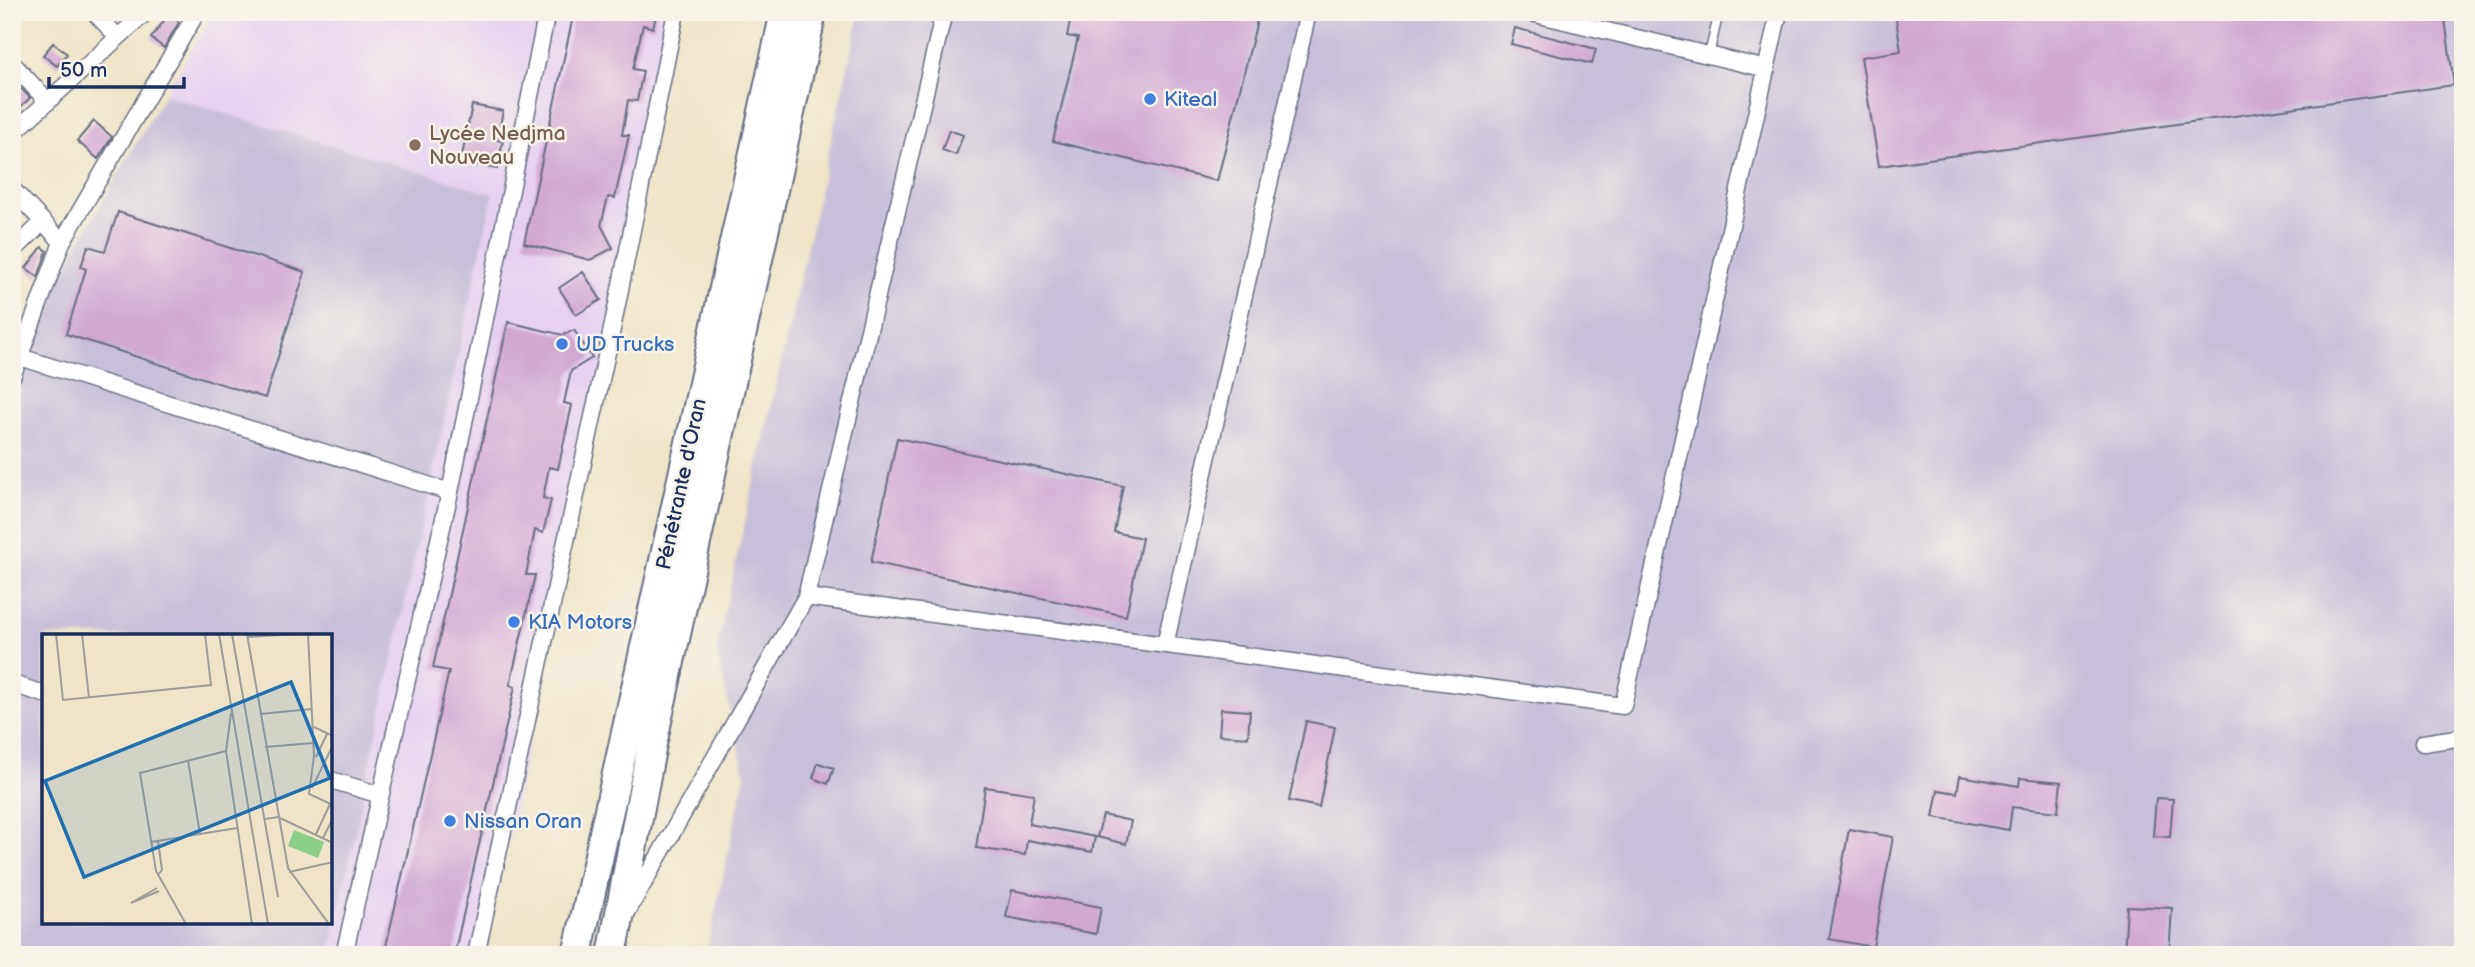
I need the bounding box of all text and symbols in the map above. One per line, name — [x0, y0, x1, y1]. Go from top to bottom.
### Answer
scale bar — [49, 46, 184, 90]
text: 50 m — [60, 58, 107, 83]
place label: Kiteal — [1164, 87, 1217, 112]
marker: Kiteal — [1142, 91, 1158, 107]
place label: Lycée Nedjma Nouveau — [429, 121, 566, 170]
marker: Lycée Nedjma Nouveau — [407, 137, 423, 153]
place label: UD Trucks — [576, 332, 674, 357]
marker: UD Trucks — [554, 336, 570, 352]
street label: Pénétrante d'Oran — [651, 396, 712, 572]
place label: KIA Motors — [528, 610, 632, 635]
marker: KIA Motors — [506, 614, 522, 630]
inset map — [42, 634, 332, 925]
place label: Nissan Oran — [464, 809, 582, 834]
marker: Nissan Oran — [442, 813, 458, 829]

